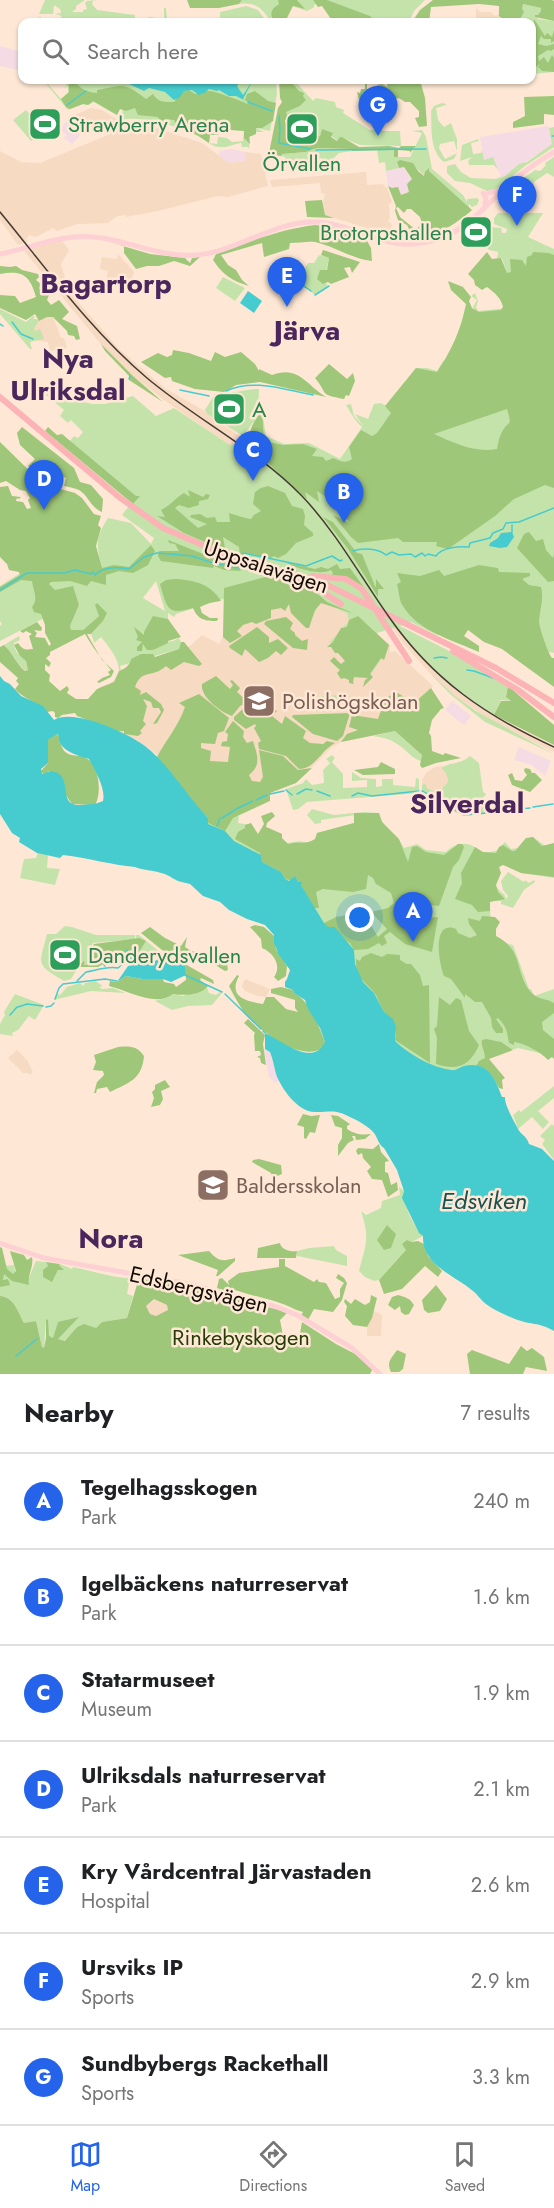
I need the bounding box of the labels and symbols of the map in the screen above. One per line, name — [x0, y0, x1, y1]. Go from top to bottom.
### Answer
pin: G — [358, 86, 398, 136]
sports icon: Strawberry Arena — [27, 106, 63, 142]
place label: Strawberry Arena — [68, 108, 229, 140]
sports icon: Örvallen — [284, 111, 320, 147]
place label: Örvallen — [263, 147, 341, 179]
pin: F — [498, 176, 536, 226]
sports icon: Brotorpshallen — [458, 214, 494, 250]
place label: Brotorpshallen — [320, 216, 453, 248]
pin: E — [268, 258, 306, 307]
district label: Bagartorp — [40, 263, 172, 304]
district label: Järva — [269, 310, 340, 351]
district label: Nya Ulriksdal — [10, 338, 126, 411]
sports icon: A — [211, 391, 247, 427]
place label: A — [252, 393, 267, 425]
pin: C — [234, 432, 272, 481]
pin: D — [24, 460, 63, 510]
pin: B — [324, 474, 364, 523]
street label: Uppsalavägen — [199, 531, 333, 601]
school or university icon: Polishögskolan — [241, 683, 277, 719]
place label: Polishögskolan — [282, 685, 419, 717]
district label: Silverdal — [410, 783, 524, 824]
pin: A — [394, 892, 432, 942]
your location — [345, 903, 374, 932]
sports icon: Danderydsvallen — [47, 937, 83, 973]
place label: Danderydsvallen — [88, 939, 241, 971]
school or university icon: Baldersskolan — [195, 1167, 231, 1203]
place label: Baldersskolan — [236, 1169, 362, 1201]
water label: Edsviken — [441, 1183, 527, 1218]
district label: Nora — [78, 1218, 144, 1259]
street label: Edsbergsvägen — [126, 1257, 272, 1321]
park label: Rinkebyskogen — [172, 1321, 310, 1353]

